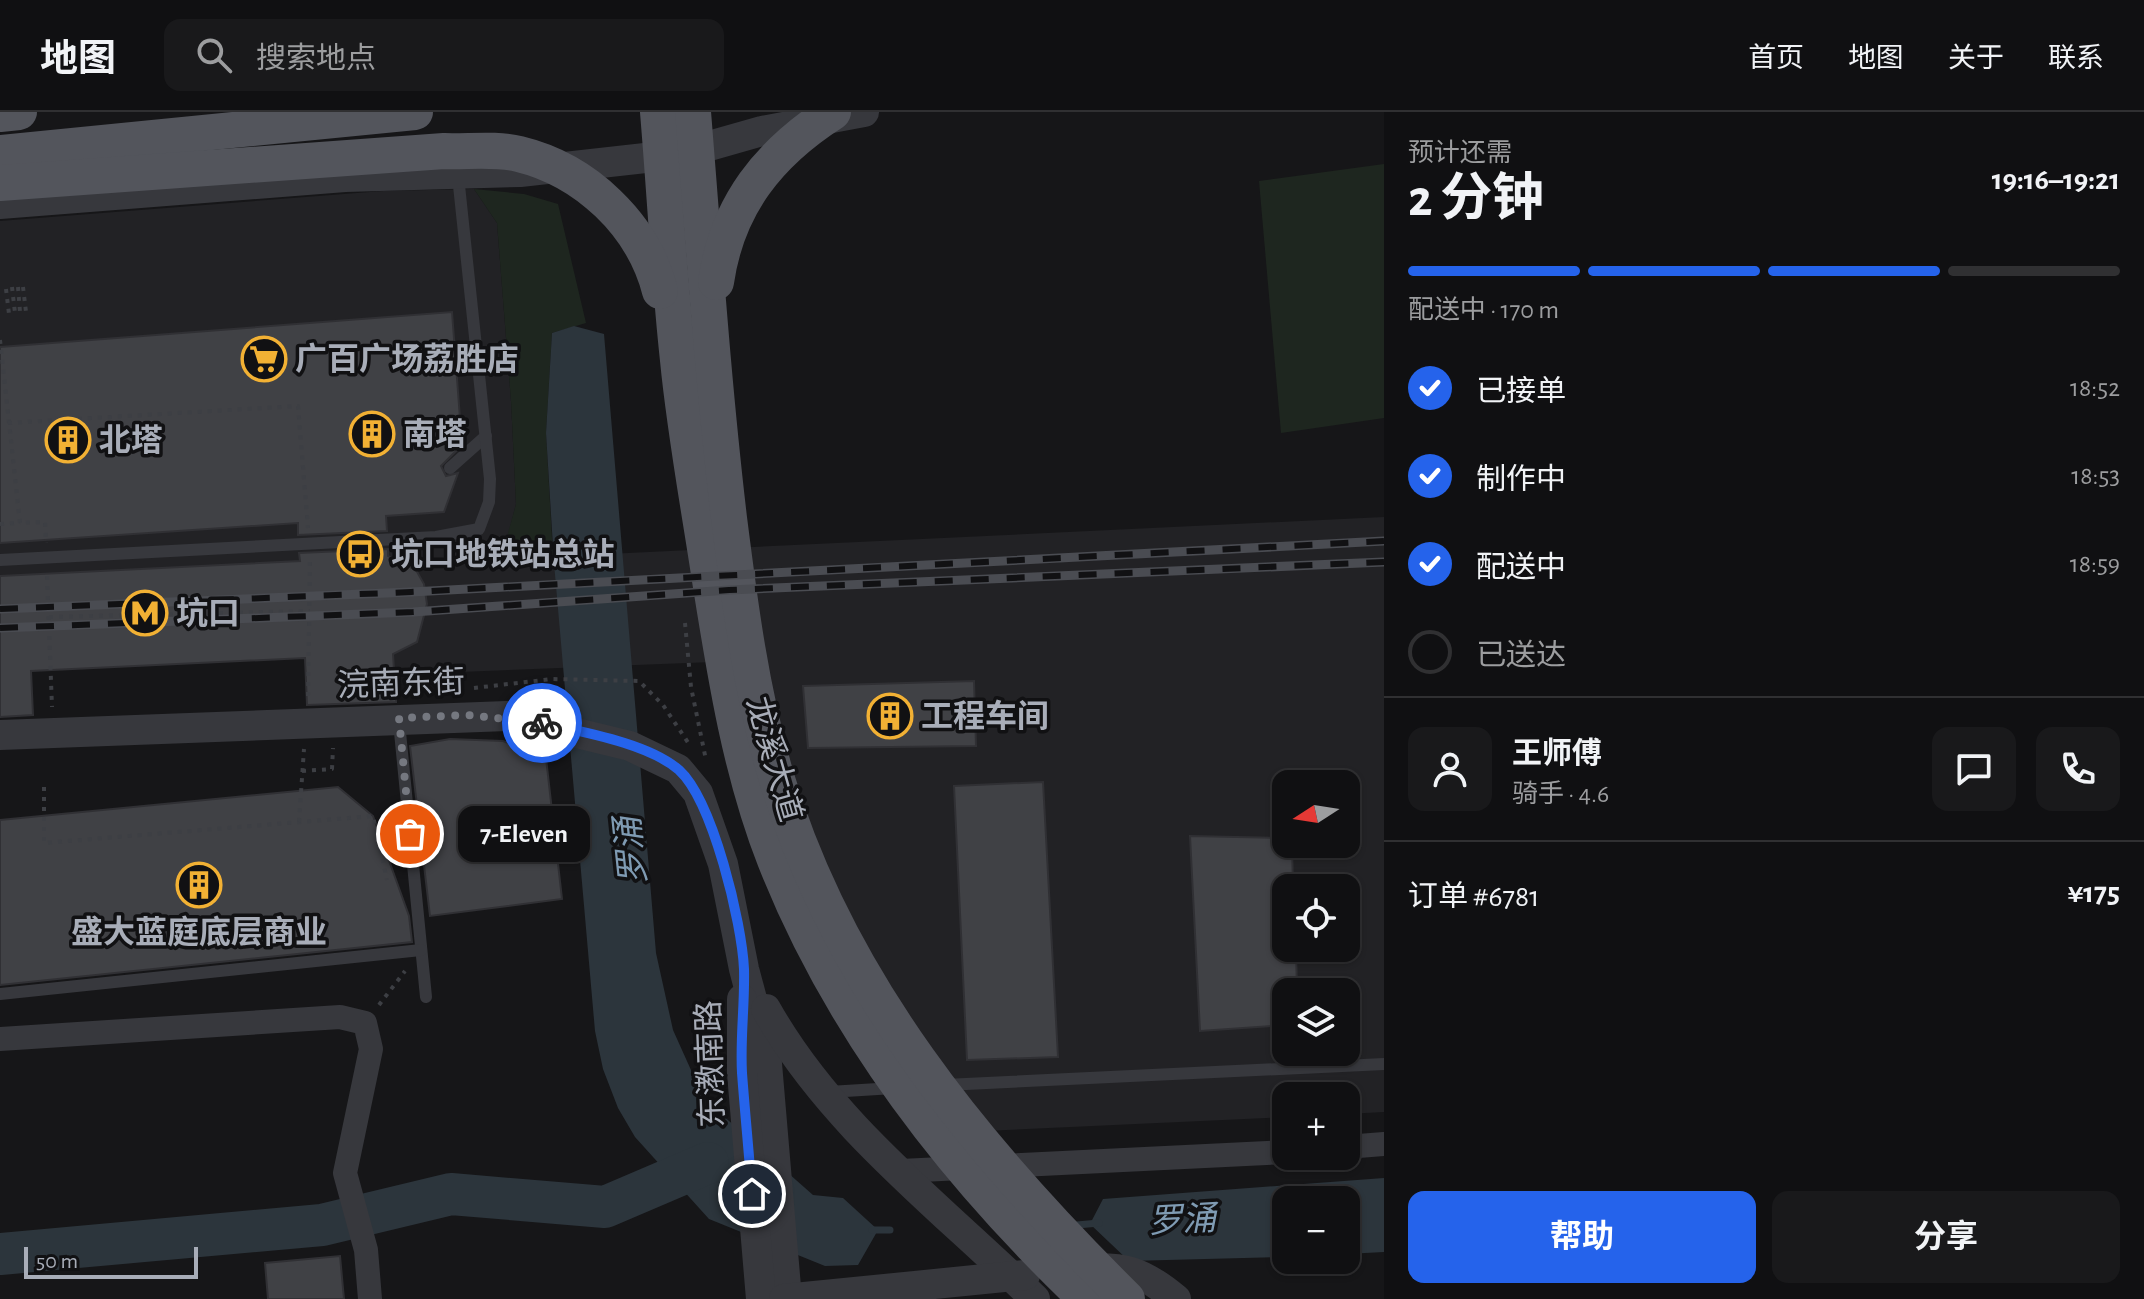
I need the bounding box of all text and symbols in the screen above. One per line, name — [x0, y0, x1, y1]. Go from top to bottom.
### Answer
search box — [164, 19, 724, 91]
icon: search — [192, 33, 236, 77]
text: 地图 — [40, 41, 116, 79]
text: 搜索地点 — [256, 44, 376, 74]
text: 首页 — [1748, 45, 1804, 73]
text: 地图 — [1848, 45, 1904, 73]
text: 关于 — [1948, 45, 2004, 73]
text: 联系 — [2048, 45, 2104, 73]
text: 预计还需 — [1408, 140, 1512, 166]
text: 19:16–19:21 — [1992, 165, 2120, 195]
text: 2 分钟 — [1408, 173, 1544, 225]
text: 配送中 · 170 m — [1408, 297, 1559, 323]
supermarket icon: 广百广场荔胜店 — [240, 335, 288, 383]
place label: 广百广场荔胜店 — [295, 342, 519, 376]
icon: check — [1408, 366, 1452, 410]
text: 18:52 — [2070, 375, 2120, 401]
text: 已接单 — [1476, 377, 1566, 407]
building icon: 南塔 — [348, 410, 396, 458]
building icon: 北塔 — [44, 416, 92, 464]
place label: 南塔 — [403, 418, 467, 451]
place label: 北塔 — [99, 424, 163, 457]
icon: check — [1408, 454, 1452, 498]
text: 18:53 — [2071, 463, 2120, 489]
text: 制作中 — [1476, 465, 1566, 495]
bus stop icon: 坑口地铁站总站 — [336, 530, 384, 578]
place label: 坑口地铁站总站 — [391, 537, 615, 571]
icon: check — [1408, 542, 1452, 586]
text: 18:59 — [2070, 551, 2120, 577]
text: 配送中 — [1476, 553, 1566, 583]
metro station icon: 坑口 — [121, 589, 169, 637]
place label: 坑口 — [176, 596, 240, 630]
text: 已送达 — [1476, 641, 1566, 671]
street label: 浣南东街 — [336, 664, 466, 702]
courier — [502, 683, 582, 763]
building icon: 工程车间 — [866, 692, 914, 740]
street label: 龙溪大道 — [741, 693, 809, 825]
place label: 工程车间 — [921, 699, 1049, 733]
icon: bike — [520, 701, 564, 745]
button: person — [1408, 727, 1492, 811]
button: chat — [1932, 727, 2016, 811]
button: phone — [2036, 727, 2120, 811]
text: 王师傅 — [1512, 739, 1602, 769]
north arrow — [1272, 770, 1360, 858]
map controls — [1272, 770, 1360, 1274]
text: 骑手 · 4.6 — [1512, 781, 1609, 807]
pin — [376, 800, 444, 868]
callout: 7-Eleven — [458, 806, 590, 862]
water label: 罗涌 — [609, 811, 652, 887]
icon: bag — [388, 812, 432, 856]
text: 7-Eleven — [480, 821, 568, 847]
building icon: 盛大蓝庭底层商业 — [175, 861, 223, 909]
button: locate — [1272, 874, 1360, 962]
text: ¥175 — [2068, 878, 2120, 908]
text: 订单 #6781 — [1408, 882, 1540, 912]
place label: 盛大蓝庭底层商业 — [71, 915, 327, 949]
button: layers — [1272, 978, 1360, 1066]
street label: 东漖南路 — [691, 999, 729, 1129]
button: + — [1272, 1082, 1360, 1170]
pin — [718, 1160, 786, 1228]
icon: home — [730, 1172, 774, 1216]
button: − — [1272, 1186, 1360, 1274]
button: 帮助 — [1408, 1191, 1756, 1283]
button: 分享 — [1772, 1191, 2120, 1283]
water label: 罗涌 — [1147, 1200, 1221, 1240]
scale bar — [24, 1243, 198, 1279]
text: 50 m — [36, 1250, 78, 1272]

